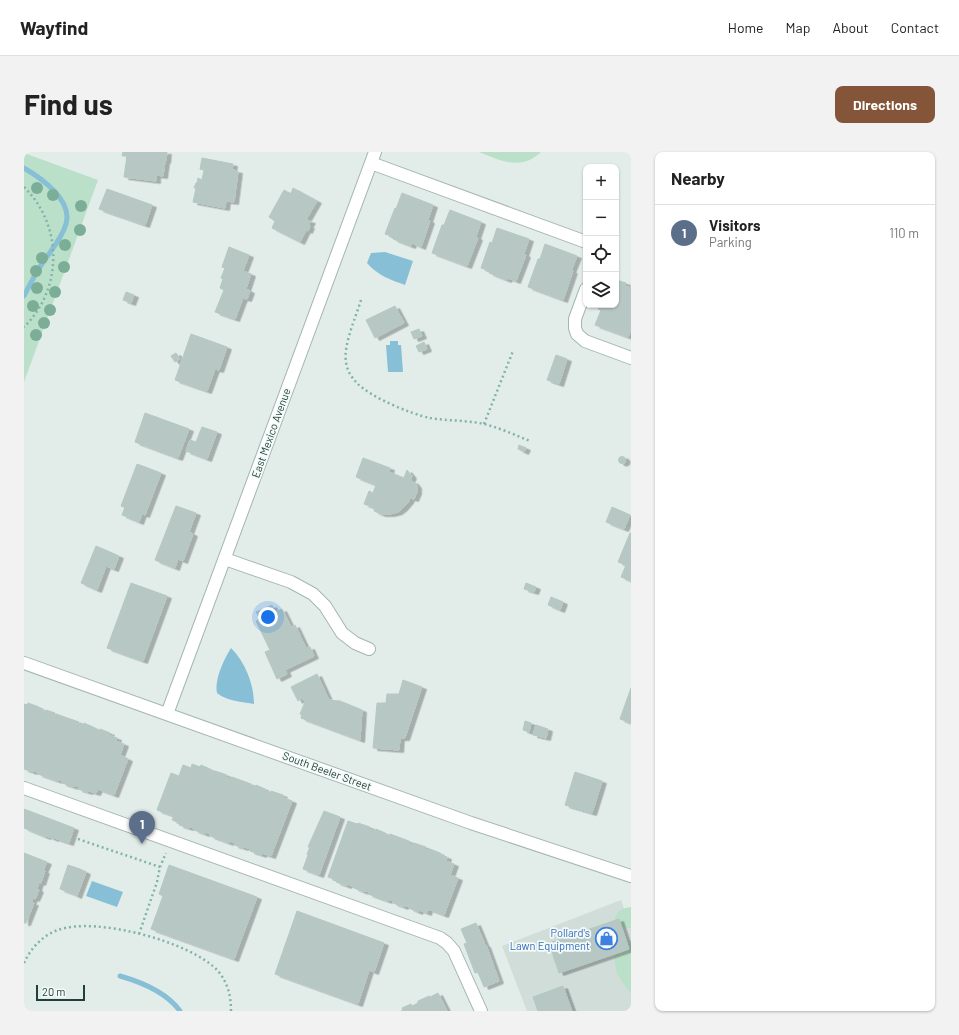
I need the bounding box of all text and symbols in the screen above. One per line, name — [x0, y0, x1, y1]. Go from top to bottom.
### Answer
text: Wayfind — [20, 16, 88, 39]
text: Home — [728, 19, 764, 36]
text: Map — [786, 19, 810, 36]
text: About — [832, 19, 869, 36]
text: Contact — [891, 19, 939, 36]
button: Directions — [835, 86, 935, 123]
text: Find us — [24, 87, 113, 121]
map controls — [583, 164, 619, 308]
button: + — [583, 164, 619, 200]
text: Nearby — [671, 168, 725, 188]
button: − — [583, 200, 619, 236]
text: Visitors — [709, 216, 761, 234]
text: 1 — [682, 225, 686, 241]
text: 110 m — [889, 225, 919, 241]
text: Parking — [709, 234, 752, 250]
button: locate — [583, 236, 619, 272]
button: layers — [583, 272, 619, 308]
street label: East Mexico Avenue — [248, 386, 293, 479]
your location — [258, 607, 278, 627]
street label: South Beeler Street — [281, 748, 373, 793]
pin: 1 — [129, 811, 155, 844]
place label: Pollard's Lawn Equipment — [510, 926, 590, 952]
shop icon: Pollard's Lawn Equipment — [593, 926, 619, 952]
scale bar — [36, 983, 85, 1002]
text: 20 m — [42, 985, 65, 998]

